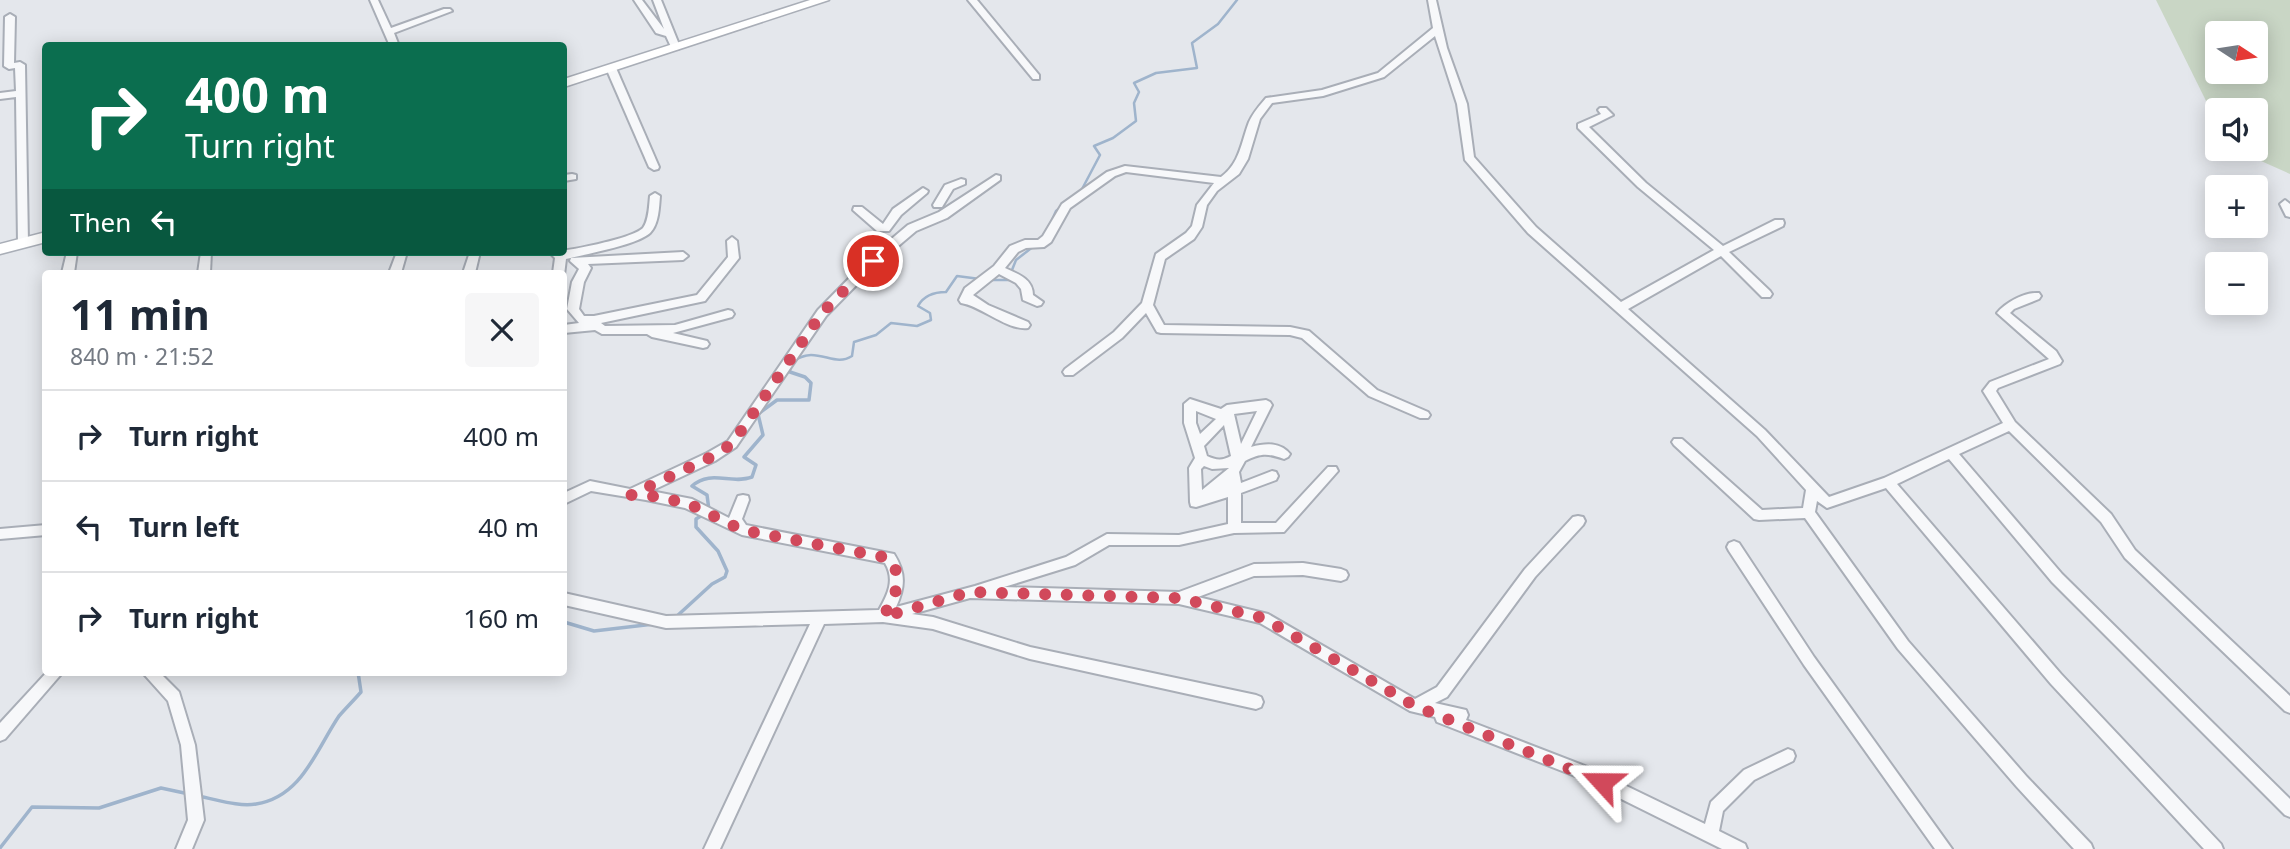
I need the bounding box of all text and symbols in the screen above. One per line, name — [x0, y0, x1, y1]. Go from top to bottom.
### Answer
north arrow — [2205, 21, 2268, 84]
map controls — [2205, 21, 2268, 315]
text: 400 m — [185, 61, 330, 127]
icon: right — [70, 70, 161, 161]
button: sound — [2205, 98, 2268, 161]
text: Turn right — [185, 124, 335, 167]
button: + — [2205, 175, 2268, 238]
icon: left — [145, 203, 183, 241]
text: Then — [70, 204, 131, 240]
pin — [843, 231, 903, 291]
icon: arrive — [854, 242, 892, 280]
button: − — [2205, 252, 2268, 315]
text: 11 min — [70, 285, 210, 342]
button: close — [465, 293, 539, 367]
text: 840 m · 21:52 — [70, 340, 214, 372]
icon: right — [70, 417, 108, 455]
text: Turn right — [129, 418, 259, 454]
text: 400 m — [463, 418, 539, 454]
icon: left — [70, 508, 108, 546]
text: Turn left — [129, 509, 240, 545]
text: 40 m — [478, 509, 539, 545]
icon: right — [70, 599, 108, 637]
text: Turn right — [129, 600, 259, 636]
text: 160 m — [463, 600, 539, 636]
position arrow — [1565, 745, 1639, 819]

